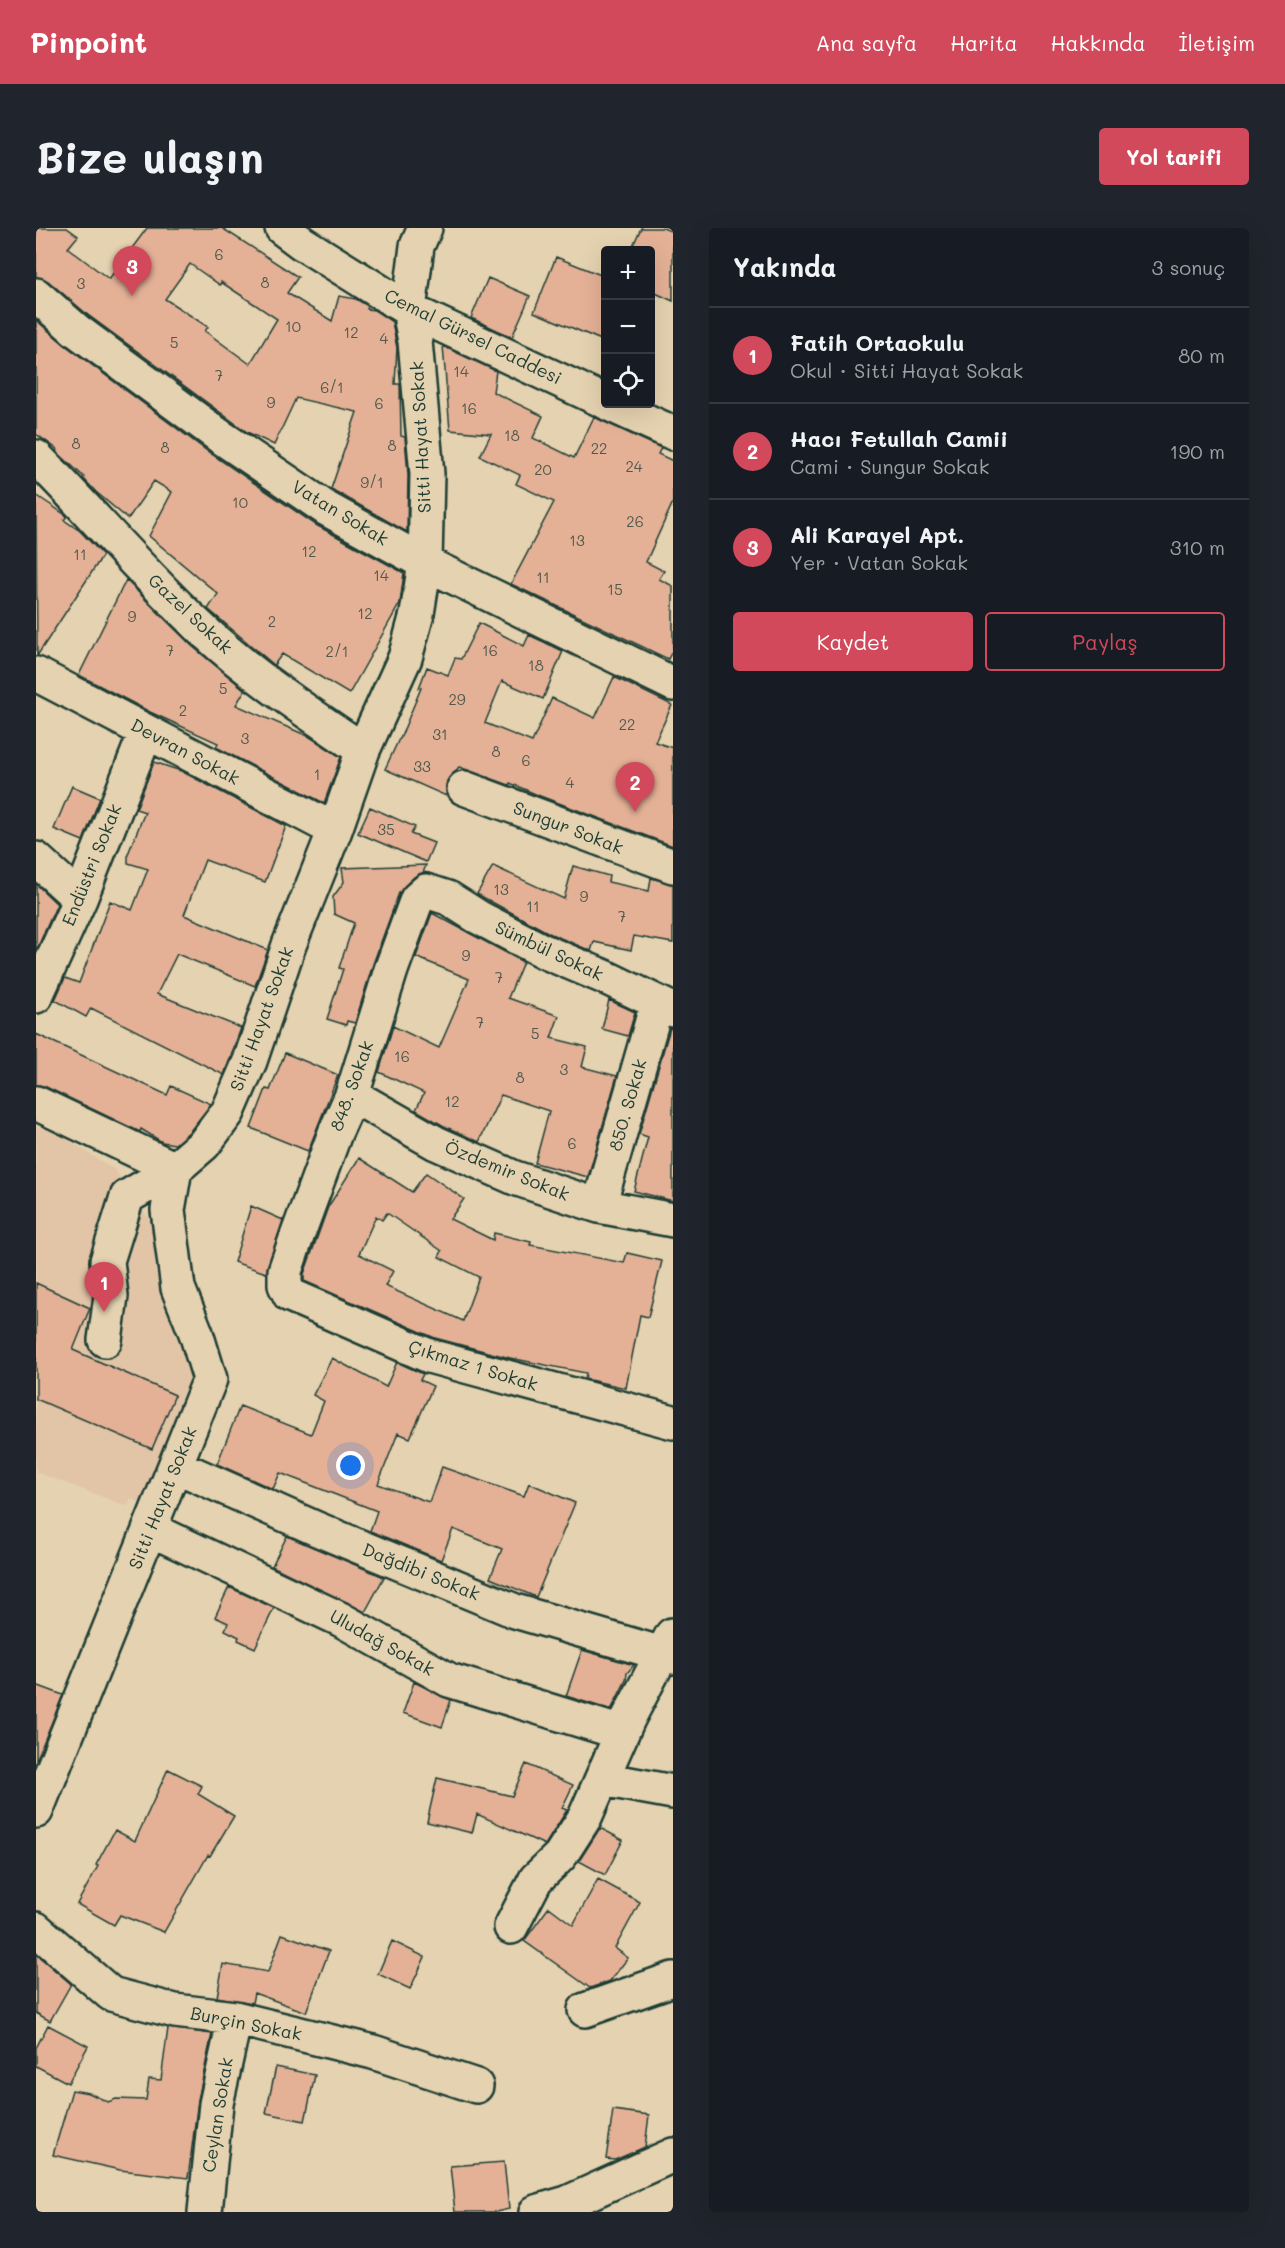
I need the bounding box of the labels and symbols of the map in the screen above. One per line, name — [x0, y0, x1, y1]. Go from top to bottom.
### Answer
house number: 6 — [214, 244, 224, 264]
pin: 3 — [112, 247, 152, 296]
house number: 8 — [260, 272, 270, 292]
house number: 3 — [77, 273, 86, 293]
street label: Cemal Gürsel Caddesi — [381, 283, 566, 390]
house number: 10 — [285, 316, 301, 336]
house number: 12 — [343, 322, 359, 342]
house number: 4 — [380, 328, 389, 348]
house number: 5 — [170, 332, 178, 352]
street label: Sitti Hayat Sokak — [404, 360, 436, 514]
house number: 14 — [453, 361, 469, 381]
house number: 7 — [215, 365, 223, 385]
house number: 6/1 — [320, 377, 344, 397]
house number: 9 — [267, 392, 276, 412]
house number: 6 — [374, 393, 384, 413]
house number: 16 — [461, 398, 477, 418]
house number: 18 — [504, 425, 520, 445]
house number: 8 — [71, 433, 81, 453]
house number: 8 — [387, 435, 397, 455]
house number: 8 — [160, 437, 170, 457]
house number: 22 — [591, 438, 607, 458]
house number: 24 — [625, 456, 643, 476]
house number: 20 — [534, 459, 552, 479]
house number: 9/1 — [360, 472, 384, 492]
street label: Vatan Sokak — [288, 474, 393, 550]
house number: 10 — [232, 492, 248, 512]
house number: 26 — [626, 511, 644, 531]
house number: 13 — [569, 530, 585, 550]
house number: 12 — [301, 541, 317, 561]
house number: 11 — [73, 544, 87, 564]
house number: 14 — [373, 565, 389, 585]
house number: 11 — [536, 567, 550, 587]
street label: Gazel Sokak — [143, 568, 238, 659]
house number: 15 — [607, 579, 623, 599]
house number: 12 — [357, 603, 373, 623]
house number: 9 — [128, 606, 137, 626]
house number: 2 — [268, 611, 276, 631]
house number: 7 — [166, 640, 174, 660]
house number: 16 — [482, 640, 498, 660]
house number: 2/1 — [326, 641, 348, 661]
house number: 18 — [528, 655, 544, 675]
house number: 5 — [219, 678, 227, 698]
house number: 29 — [448, 689, 466, 709]
house number: 2 — [179, 700, 187, 720]
street label: Devran Sokak — [127, 712, 244, 790]
house number: 22 — [619, 714, 635, 734]
house number: 31 — [432, 724, 448, 744]
house number: 3 — [241, 728, 250, 748]
house number: 8 — [491, 741, 501, 761]
house number: 6 — [521, 750, 531, 770]
house number: 33 — [413, 756, 431, 776]
pin: 2 — [616, 762, 654, 812]
house number: 1 — [314, 764, 320, 784]
house number: 4 — [566, 772, 575, 792]
street label: Sungur Sokak — [510, 795, 627, 859]
street label: Endüstri Sokak — [56, 800, 126, 929]
house number: 35 — [377, 819, 395, 839]
house number: 13 — [493, 879, 509, 899]
house number: 9 — [580, 886, 589, 906]
house number: 11 — [526, 896, 540, 916]
house number: 7 — [618, 906, 626, 926]
street label: Sümbül Sokak — [491, 914, 608, 986]
street label: Sitti Hayat Sokak — [224, 943, 298, 1094]
house number: 9 — [462, 945, 471, 965]
house number: 7 — [495, 967, 503, 987]
house number: 7 — [476, 1012, 484, 1032]
house number: 5 — [531, 1023, 539, 1043]
street label: 848. Sokak — [324, 1037, 379, 1134]
house number: 16 — [394, 1046, 410, 1066]
street label: 850. Sokak — [602, 1056, 652, 1154]
house number: 3 — [560, 1059, 569, 1079]
house number: 8 — [515, 1067, 525, 1087]
house number: 12 — [444, 1091, 460, 1111]
house number: 6 — [567, 1133, 577, 1153]
street label: Özdemir Sokak — [441, 1134, 573, 1206]
pin: 1 — [84, 1262, 124, 1312]
street label: Çıkmaz 1 Sokak — [406, 1334, 541, 1396]
street label: Sitti Hayat Sokak — [122, 1423, 202, 1573]
your location — [336, 1451, 365, 1480]
street label: Dağdibi Sokak — [359, 1537, 484, 1606]
street label: Uludağ Sokak — [326, 1603, 439, 1681]
street label: Burçin Sokak — [188, 2000, 304, 2046]
street label: Ceylan Sokak — [196, 2056, 238, 2174]

